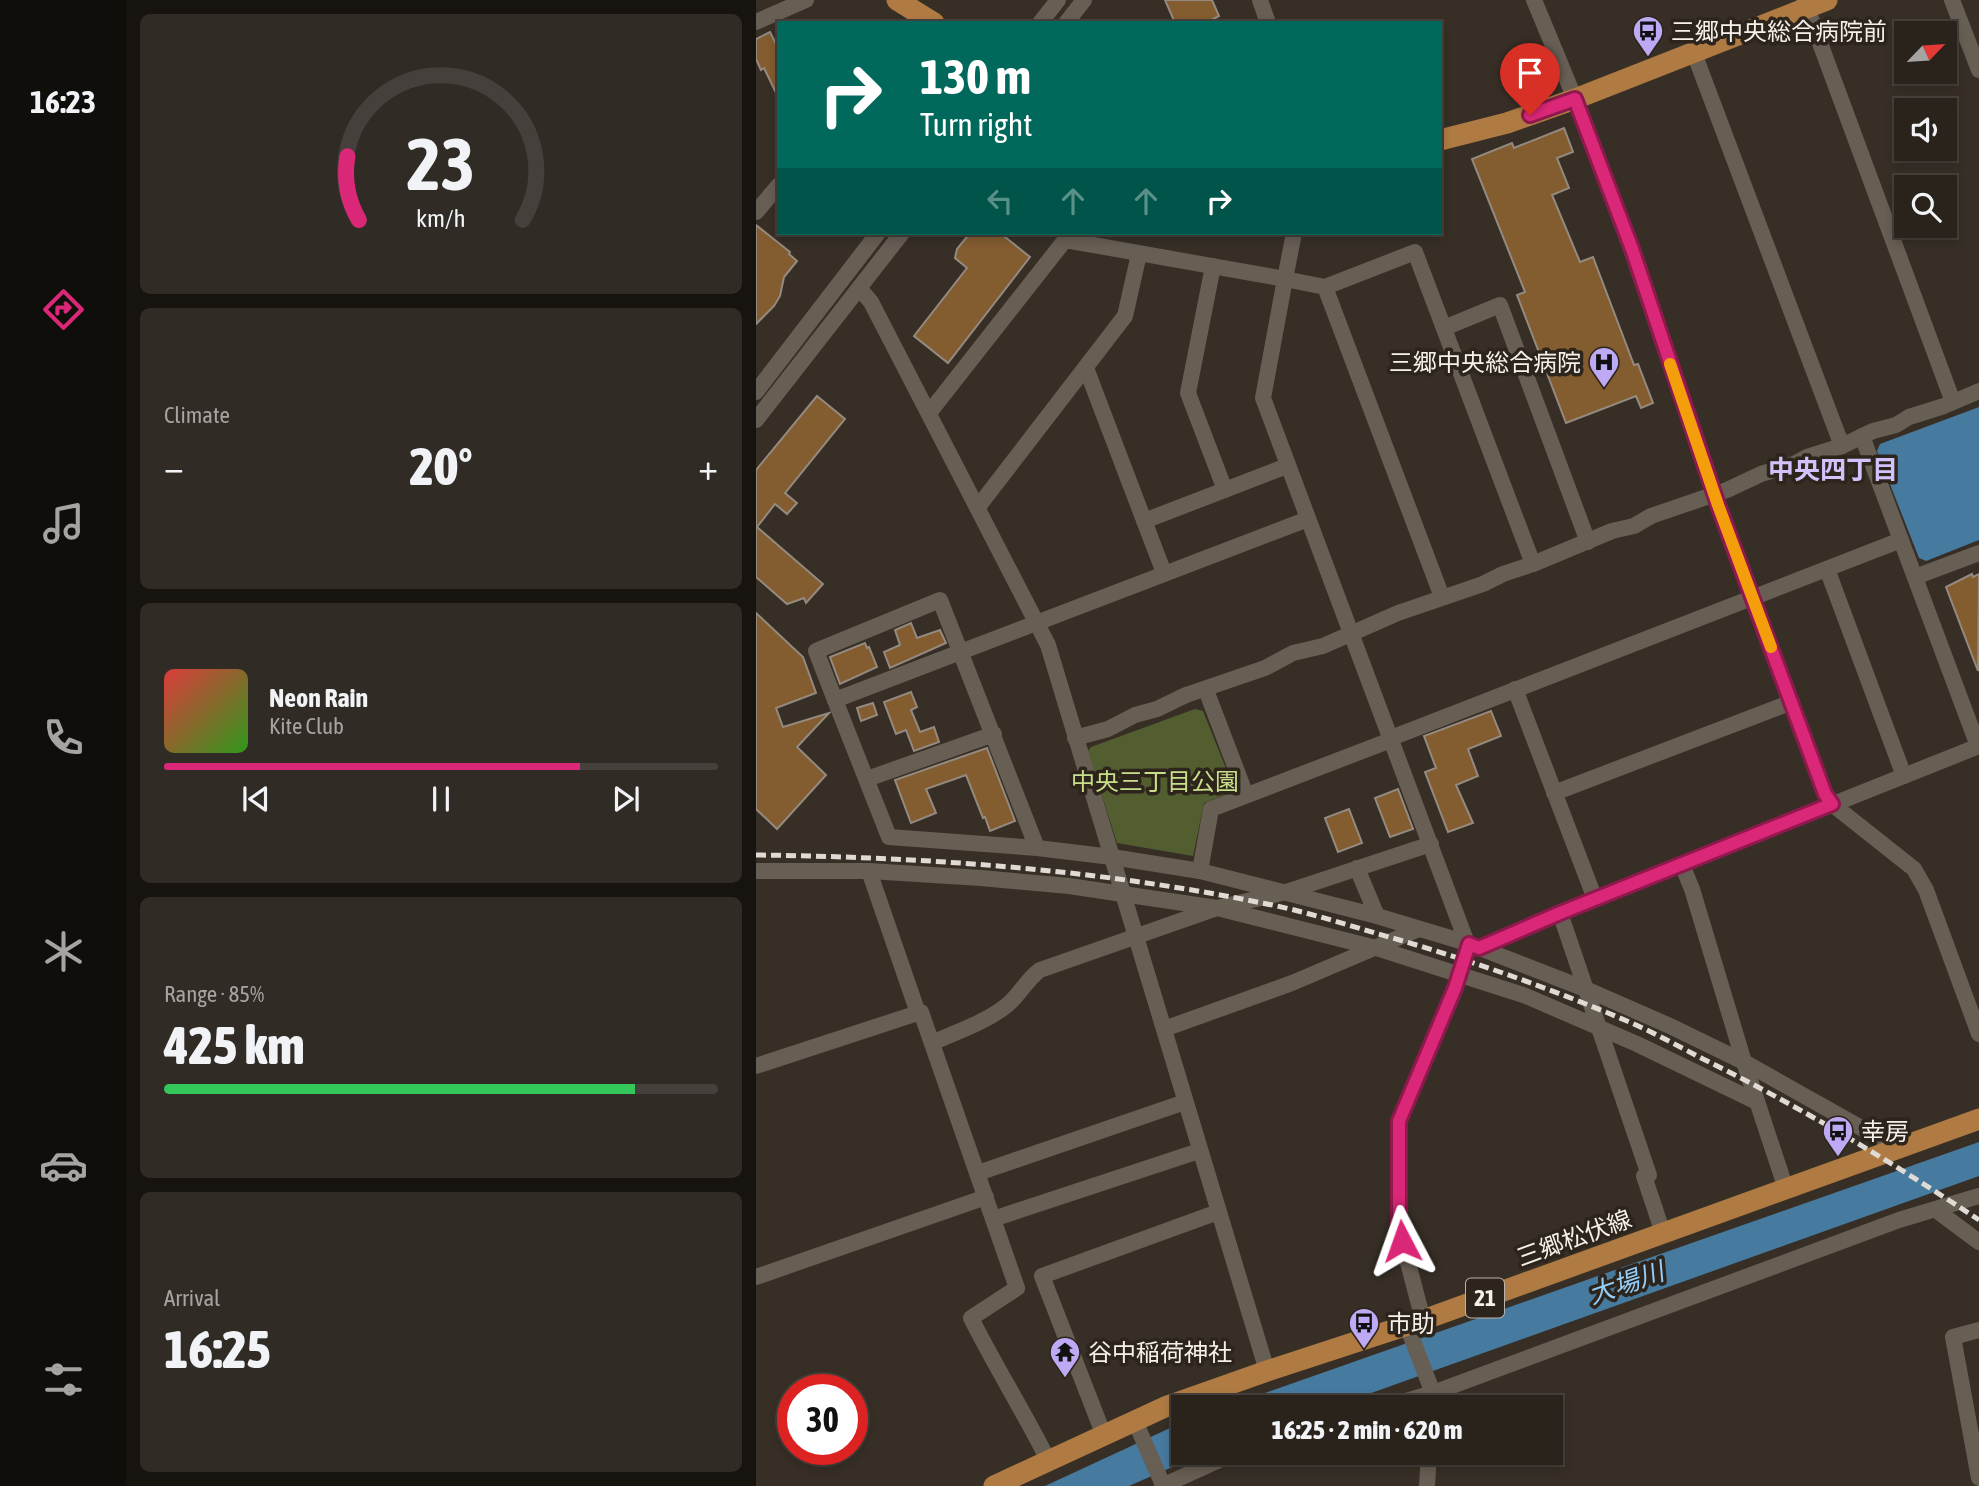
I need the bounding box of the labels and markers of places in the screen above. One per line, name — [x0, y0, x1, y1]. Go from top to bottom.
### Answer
bus stop icon: 三郷中央総合病院前 — [1631, 14, 1665, 58]
place label: 三郷中央総合病院前 — [1671, 18, 1887, 45]
pin — [1500, 43, 1560, 115]
hospital icon: 三郷中央総合病院 — [1587, 345, 1621, 389]
place label: 三郷中央総合病院 — [1389, 349, 1581, 376]
bus stop icon: 幸房 — [1821, 1114, 1855, 1158]
place label: 幸房 — [1861, 1118, 1909, 1145]
bus stop icon: 市助 — [1347, 1306, 1381, 1350]
place label: 市助 — [1387, 1310, 1435, 1337]
temple icon: 谷中稲荷神社 — [1048, 1335, 1082, 1379]
place label: 谷中稲荷神社 — [1088, 1339, 1232, 1366]

